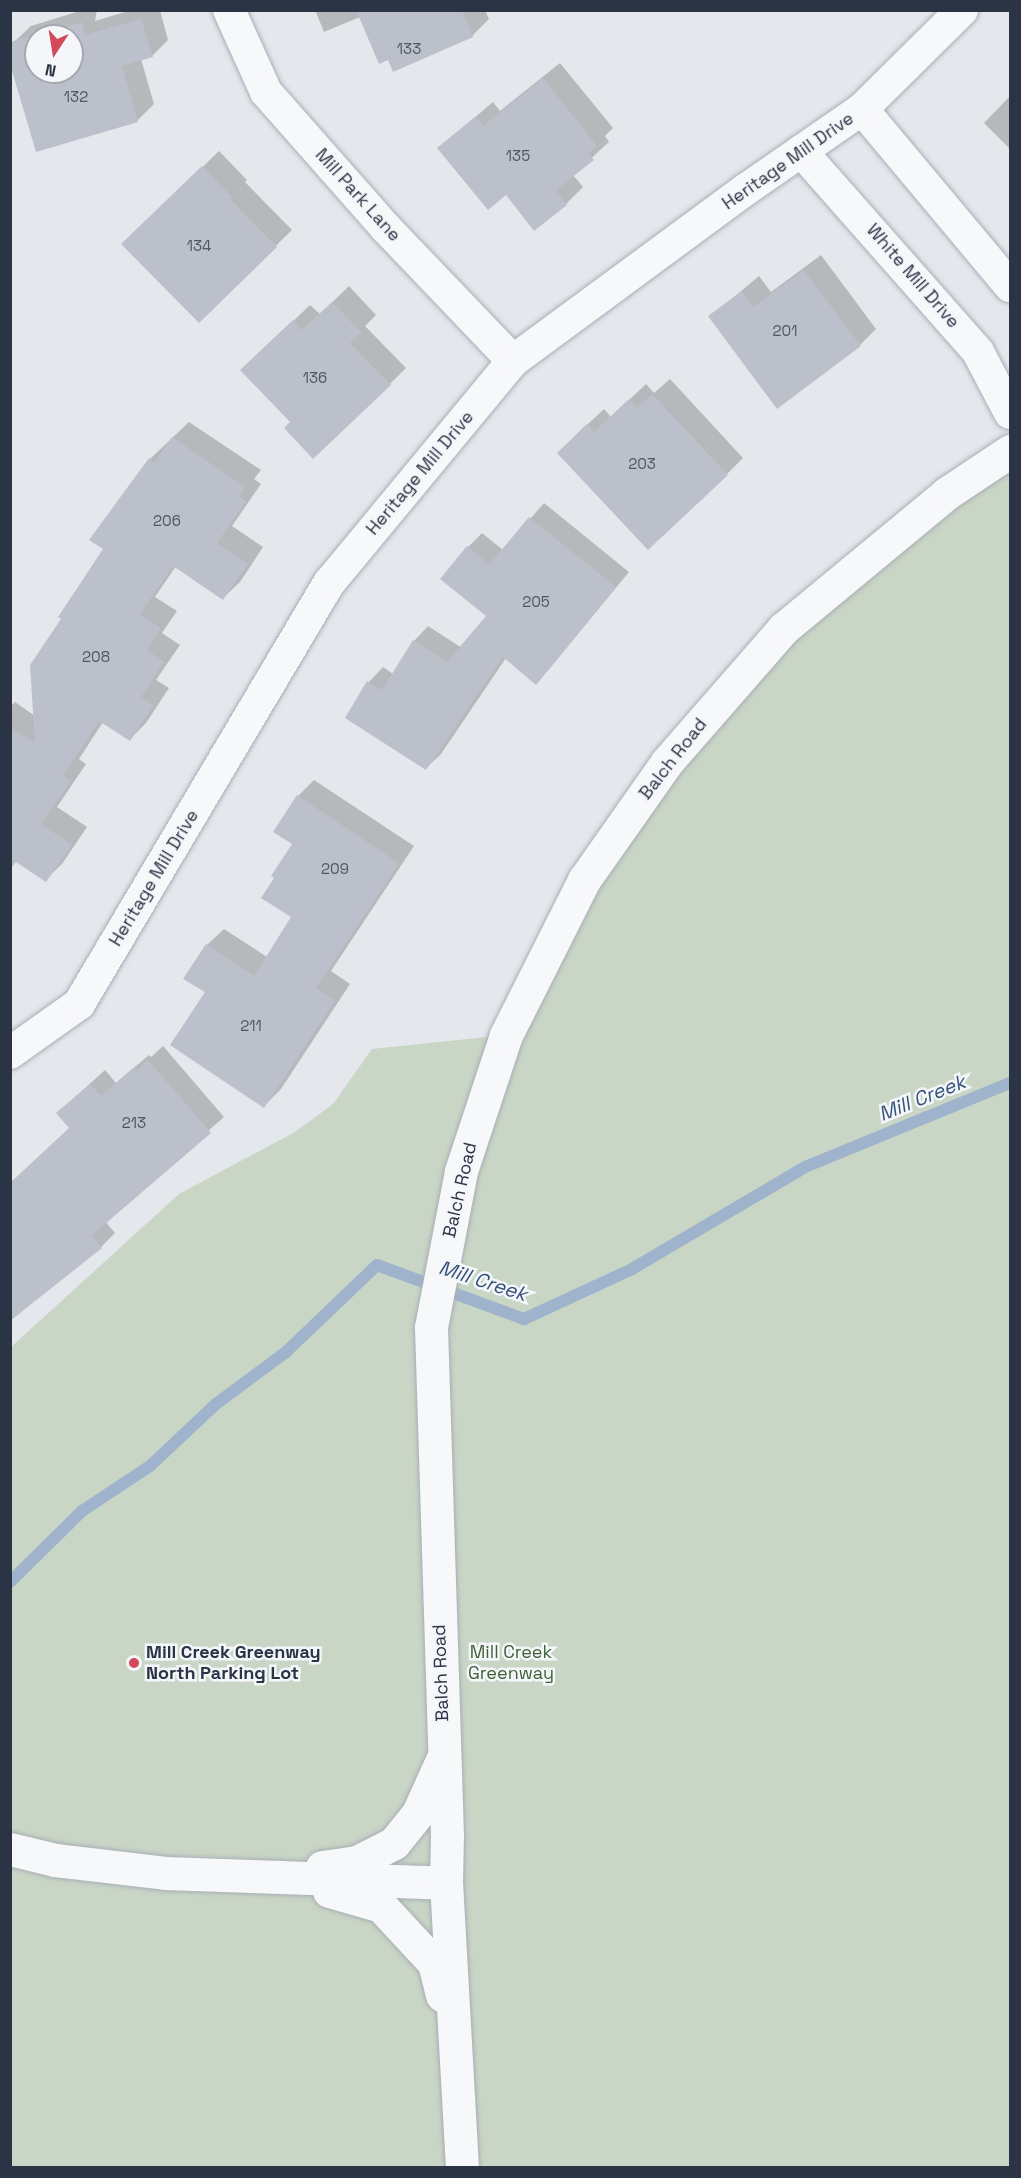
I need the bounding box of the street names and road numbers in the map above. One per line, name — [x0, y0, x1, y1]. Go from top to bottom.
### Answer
street label: Heritage Mill Drive — [718, 108, 858, 214]
street label: Mill Park Lane — [311, 144, 405, 246]
street label: White Mill Drive — [862, 219, 964, 333]
street label: Heritage Mill Drive — [362, 407, 478, 539]
street label: Balch Road — [635, 714, 711, 804]
street label: Heritage Mill Drive — [105, 806, 203, 950]
street label: Balch Road — [439, 1140, 481, 1240]
street label: Balch Road — [429, 1624, 453, 1722]

